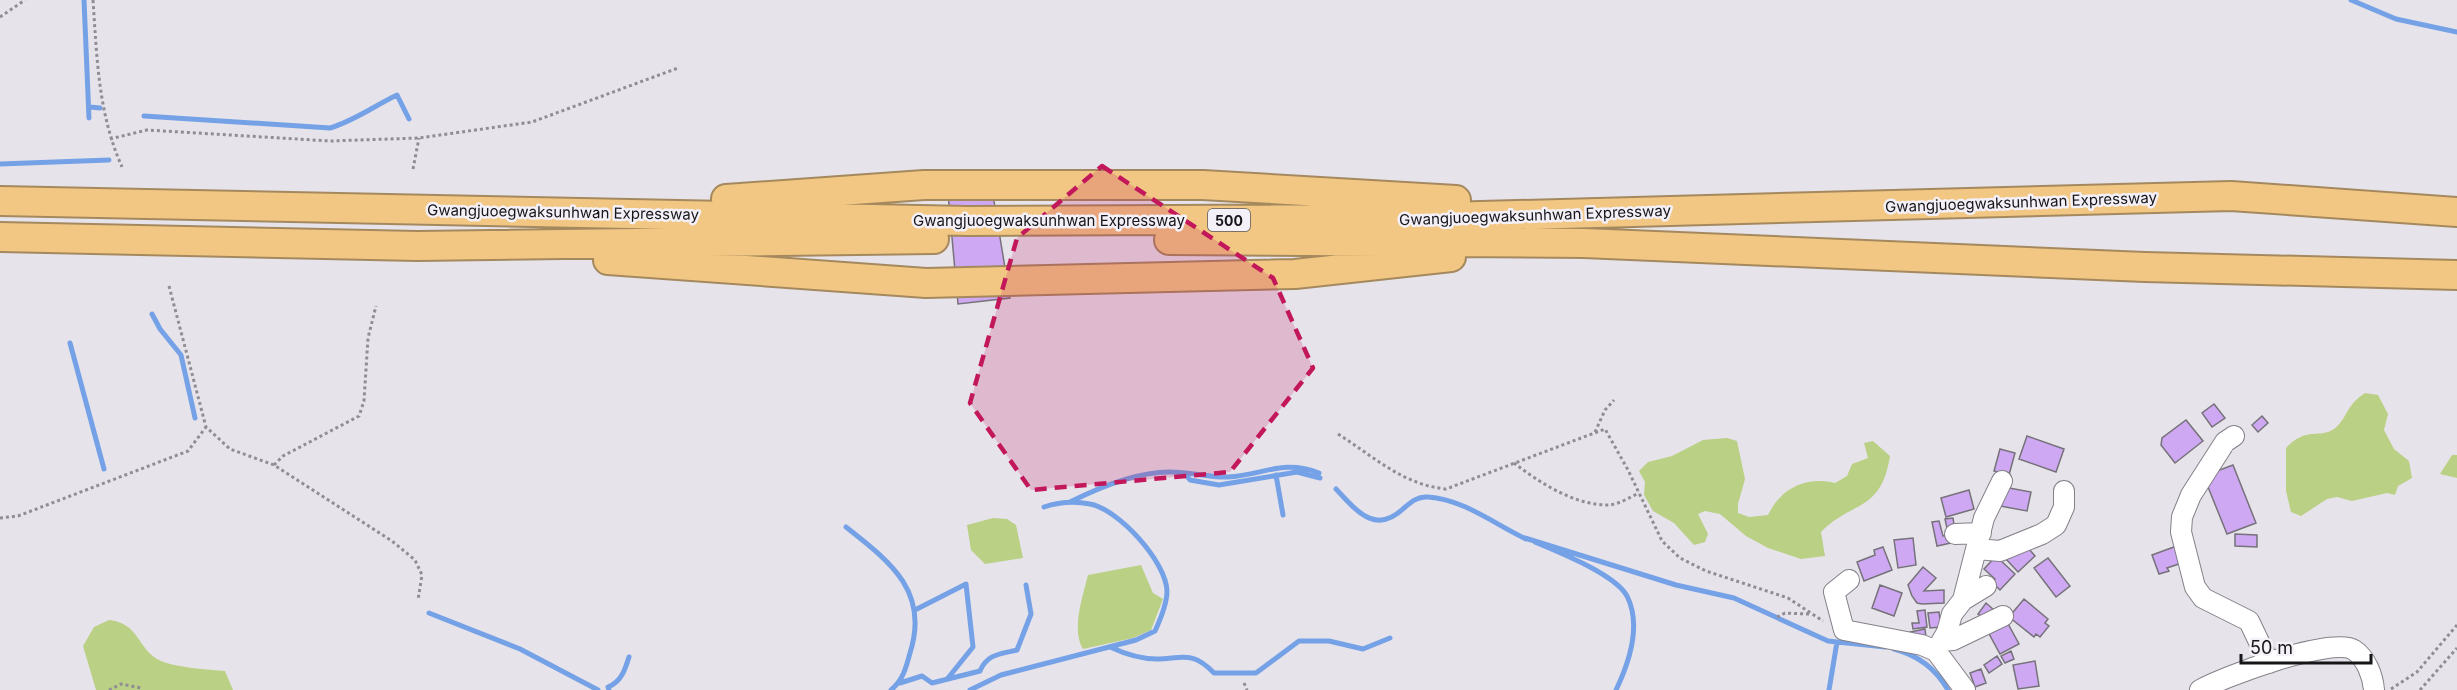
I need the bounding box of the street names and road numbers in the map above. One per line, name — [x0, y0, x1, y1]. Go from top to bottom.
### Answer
street label: Gwangjuoegwaksunhwan Expressway — [1885, 188, 2158, 216]
street label: Gwangjuoegwaksunhwan Expressway — [427, 200, 700, 224]
street label: Gwangjuoegwaksunhwan Expressway — [1399, 201, 1672, 229]
road number: 500 — [1208, 209, 1250, 231]
street label: Gwangjuoegwaksunhwan Expressway — [913, 211, 1186, 230]

